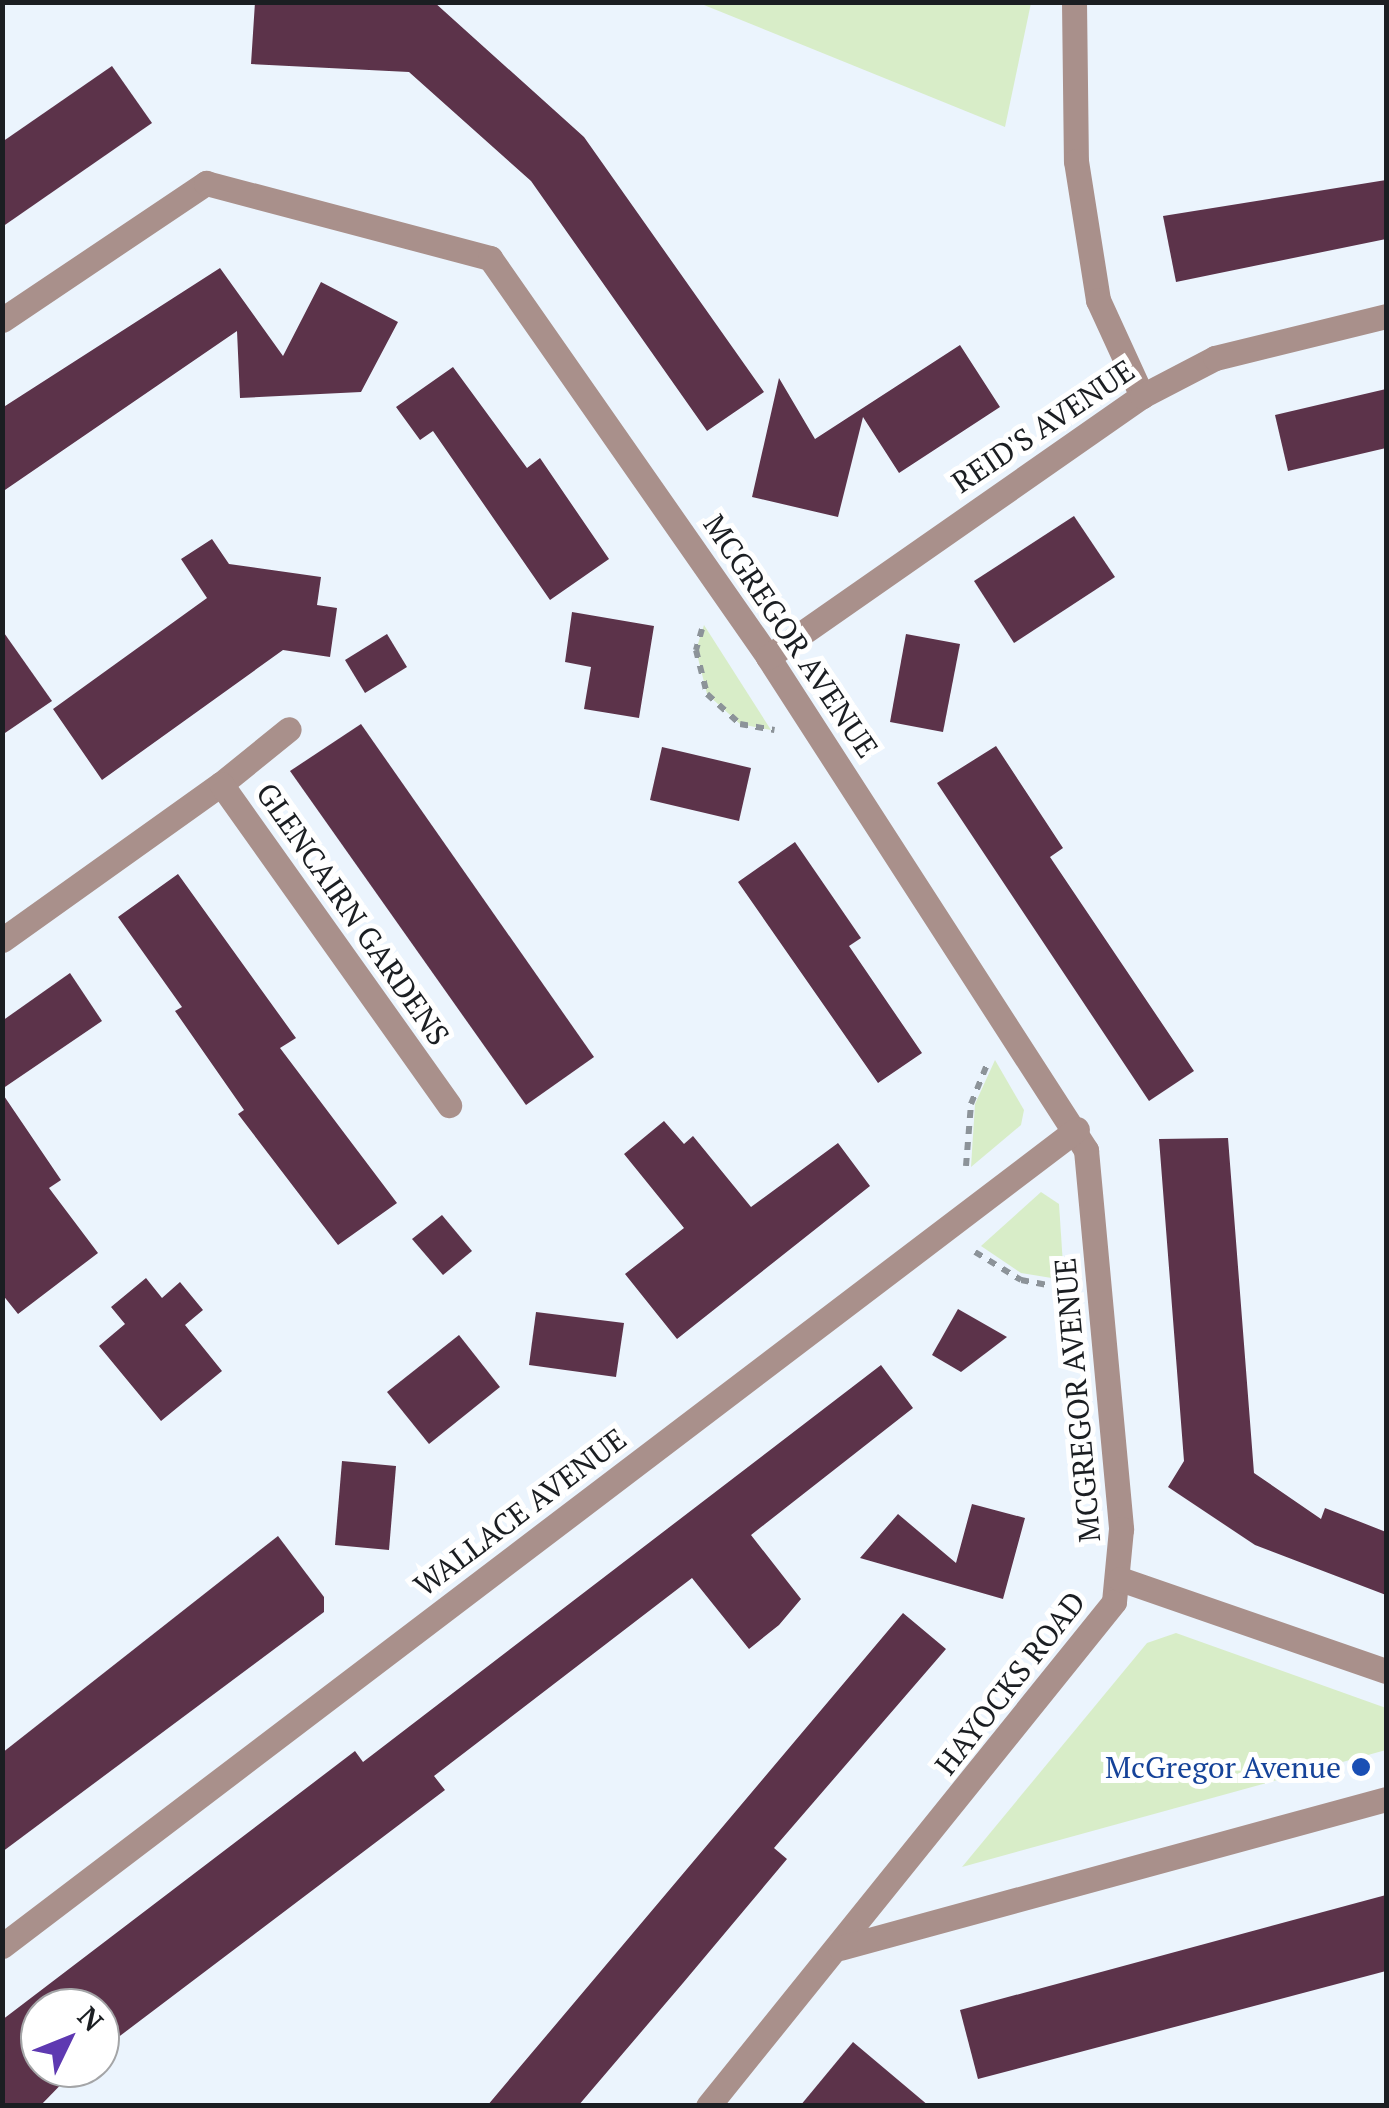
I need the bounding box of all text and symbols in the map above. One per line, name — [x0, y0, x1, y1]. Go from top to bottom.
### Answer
street label: REID'S AVENUE — [945, 352, 1141, 500]
street label: MCGREGOR AVENUE — [696, 507, 886, 765]
street label: GLENCAIRN GARDENS — [249, 776, 457, 1052]
street label: MCGREGOR AVENUE — [1047, 1256, 1107, 1544]
street label: WALLACE AVENUE — [407, 1420, 633, 1604]
street label: HAYOCKS ROAD — [927, 1584, 1093, 1782]
place label: McGregor Avenue — [1104, 1749, 1341, 1785]
marker: McGregor Avenue — [1350, 1756, 1372, 1778]
north arrow — [20, 1988, 120, 2088]
text: N — [70, 1998, 112, 2039]

